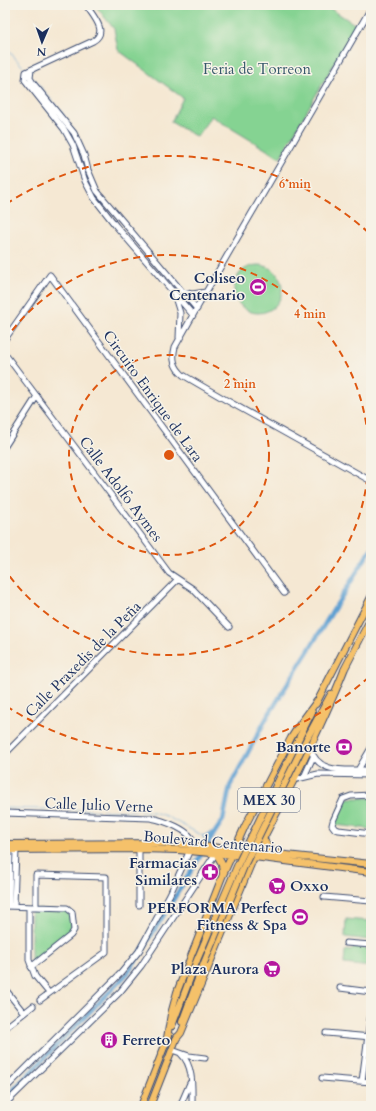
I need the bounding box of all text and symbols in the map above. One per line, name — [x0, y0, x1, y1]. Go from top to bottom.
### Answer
north arrow — [22, 22, 62, 62]
text: N — [36, 44, 47, 59]
park label: Feria de Torreon — [203, 59, 311, 79]
text: 6 min — [279, 176, 311, 192]
place label: Coliseo Centenario — [169, 268, 245, 305]
sports icon: Coliseo Centenario — [248, 277, 268, 297]
text: 4 min — [294, 306, 326, 322]
street label: Circuito Enrique de Lara — [98, 326, 208, 466]
text: 2 min — [224, 376, 256, 392]
street label: Calle Adolfo Aymes — [75, 432, 167, 546]
centre of rings — [162, 448, 176, 462]
street label: Calle Praxedis de la Peña — [21, 596, 146, 721]
place label: Banorte — [276, 737, 331, 757]
bank icon: Banorte — [334, 737, 354, 757]
road number: MEX 30 — [238, 788, 300, 812]
street label: Calle Julio Verne — [44, 793, 154, 817]
street label: Boulevard Centenario — [142, 826, 284, 858]
place label: Farmacias Similares — [129, 853, 197, 890]
pharmacy icon: Farmacias Similares — [200, 862, 220, 882]
supermarket icon: Oxxo — [267, 876, 287, 896]
place label: Oxxo — [290, 876, 329, 896]
place label: PERFORMA Perfect Fitness & Spa — [147, 898, 288, 935]
sports icon: PERFORMA Perfect Fitness & Spa — [290, 907, 310, 927]
place label: Plaza Aurora — [171, 959, 260, 979]
supermarket icon: Plaza Aurora — [262, 959, 282, 979]
building icon: Ferreto — [99, 1030, 119, 1050]
place label: Ferreto — [122, 1030, 171, 1050]

